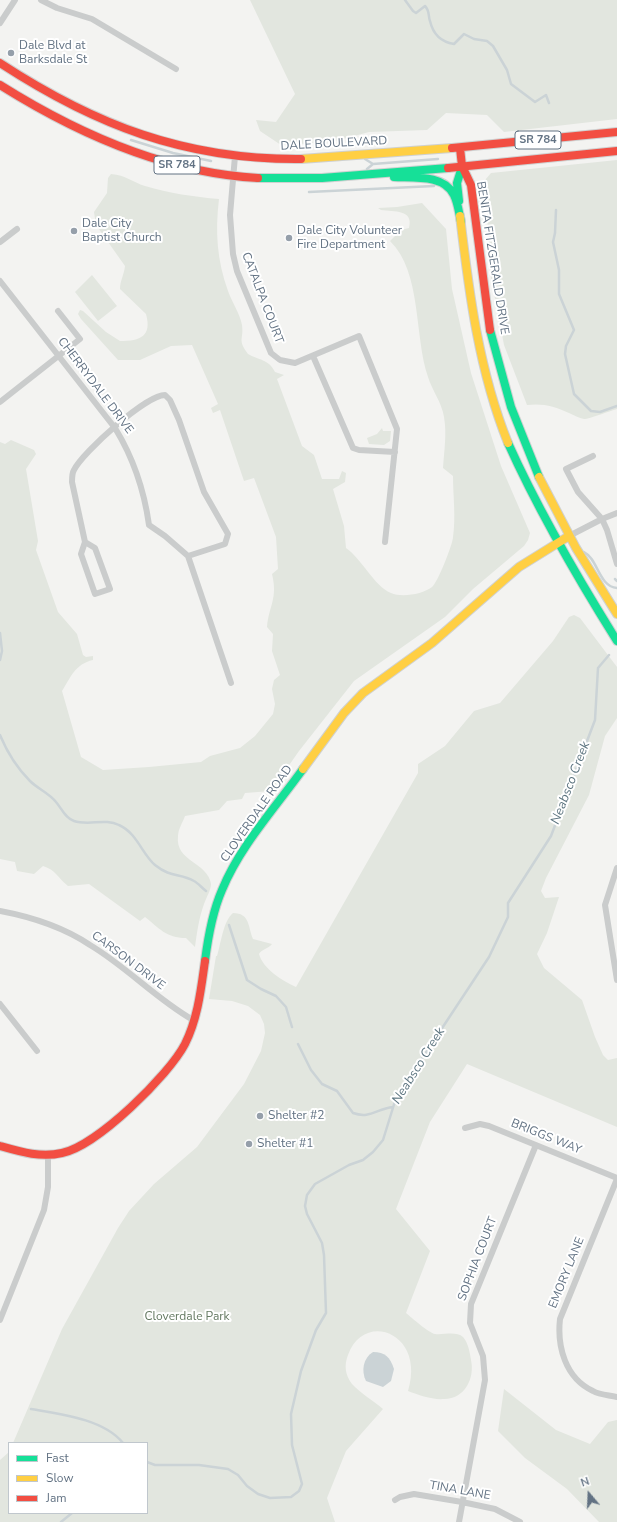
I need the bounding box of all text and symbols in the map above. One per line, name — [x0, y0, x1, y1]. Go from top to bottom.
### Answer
place label: Dale Blvd at Barksdale St — [19, 39, 87, 67]
marker: Dale Blvd at Barksdale St — [6, 48, 16, 58]
road number: SR 784 — [515, 131, 561, 149]
street label: DALE BOULEVARD — [280, 134, 388, 154]
road number: SR 784 — [154, 156, 200, 174]
street label: BENITA FITZGERALD DRIVE — [473, 180, 511, 336]
place label: Dale City Baptist Church — [82, 217, 162, 245]
place label: Dale City Volunteer Fire Department — [297, 224, 402, 252]
marker: Dale City Baptist Church — [69, 226, 79, 236]
marker: Dale City Volunteer Fire Department — [284, 233, 294, 243]
street label: CATALPA COURT — [238, 250, 286, 346]
street label: CHERRYDALE DRIVE — [54, 335, 136, 437]
water label: Neabsco Creek — [548, 739, 594, 827]
street label: CLOVERDALE ROAD — [218, 763, 296, 865]
street label: CARSON DRIVE — [88, 929, 168, 993]
water label: Neabsco Creek — [389, 1025, 449, 1107]
place label: Shelter #2 — [268, 1109, 324, 1123]
marker: Shelter #2 — [255, 1111, 265, 1121]
street label: BRIGGS WAY — [509, 1116, 583, 1158]
place label: Shelter #1 — [257, 1137, 313, 1151]
marker: Shelter #1 — [244, 1139, 254, 1149]
street label: SOPHIA COURT — [455, 1215, 501, 1303]
street label: EMORY LANE — [546, 1235, 588, 1311]
park label: Cloverdale Park — [144, 1310, 230, 1324]
legend — [8, 1442, 148, 1514]
text: Fast — [46, 1450, 69, 1466]
text: Slow — [46, 1470, 74, 1486]
north arrow — [569, 1474, 609, 1514]
text: N — [579, 1474, 591, 1491]
street label: TINA LANE — [428, 1479, 492, 1503]
text: Jam — [46, 1490, 67, 1506]

